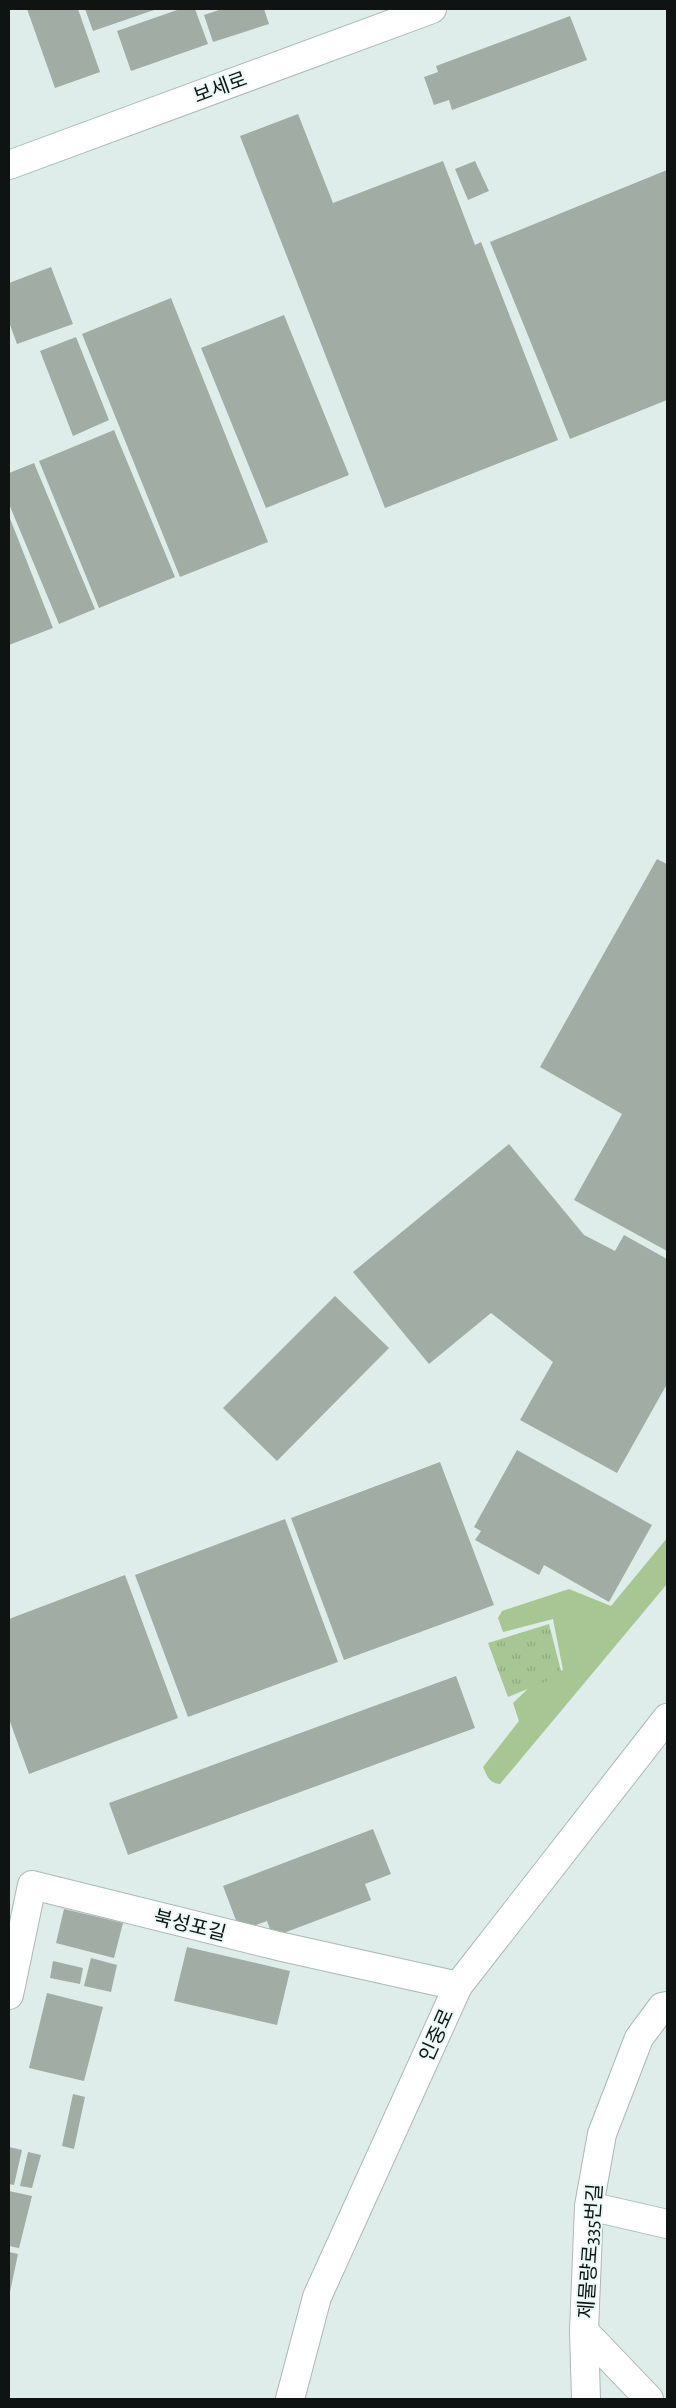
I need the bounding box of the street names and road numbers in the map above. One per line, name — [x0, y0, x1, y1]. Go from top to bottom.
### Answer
street label: 보세로 — [191, 68, 250, 107]
street label: 북성포길 — [152, 1906, 228, 1945]
street label: 인중로 — [416, 2006, 457, 2065]
street label: 제물량로335번길 — [575, 2183, 606, 2319]

